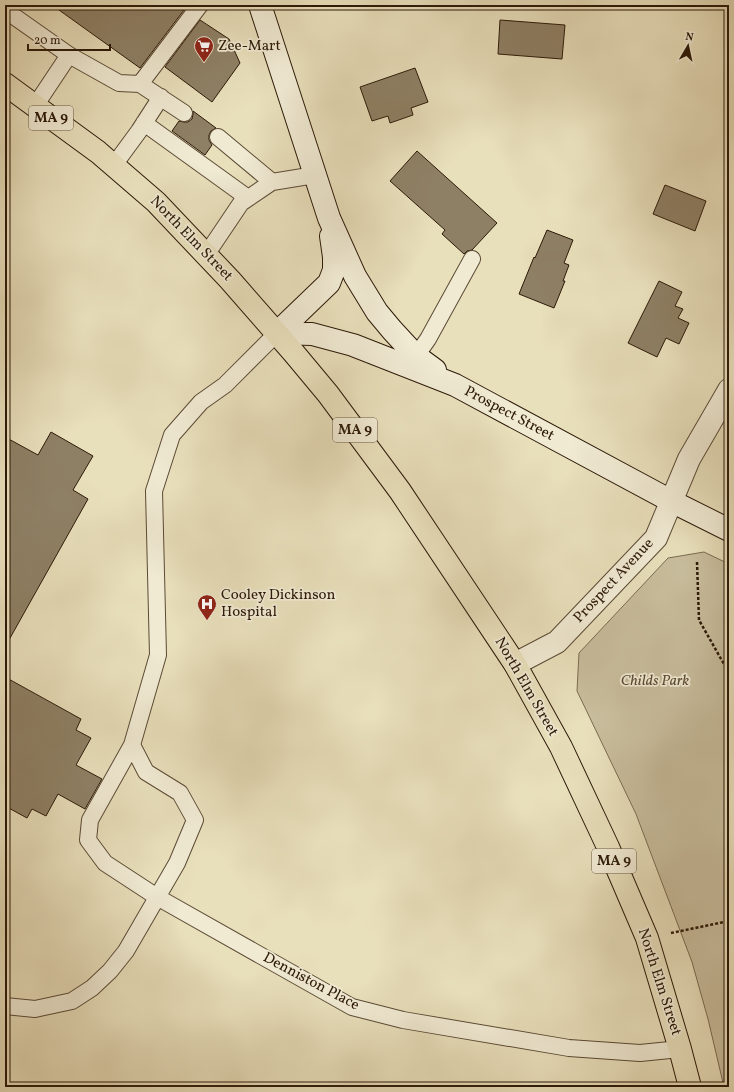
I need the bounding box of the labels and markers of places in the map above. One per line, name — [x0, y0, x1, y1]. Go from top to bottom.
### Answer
supermarket icon: Zee-Mart — [193, 35, 215, 63]
place label: Zee-Mart — [218, 36, 281, 57]
place label: Cooley Dickinson Hospital — [221, 585, 336, 623]
hospital icon: Cooley Dickinson Hospital — [196, 593, 218, 621]

